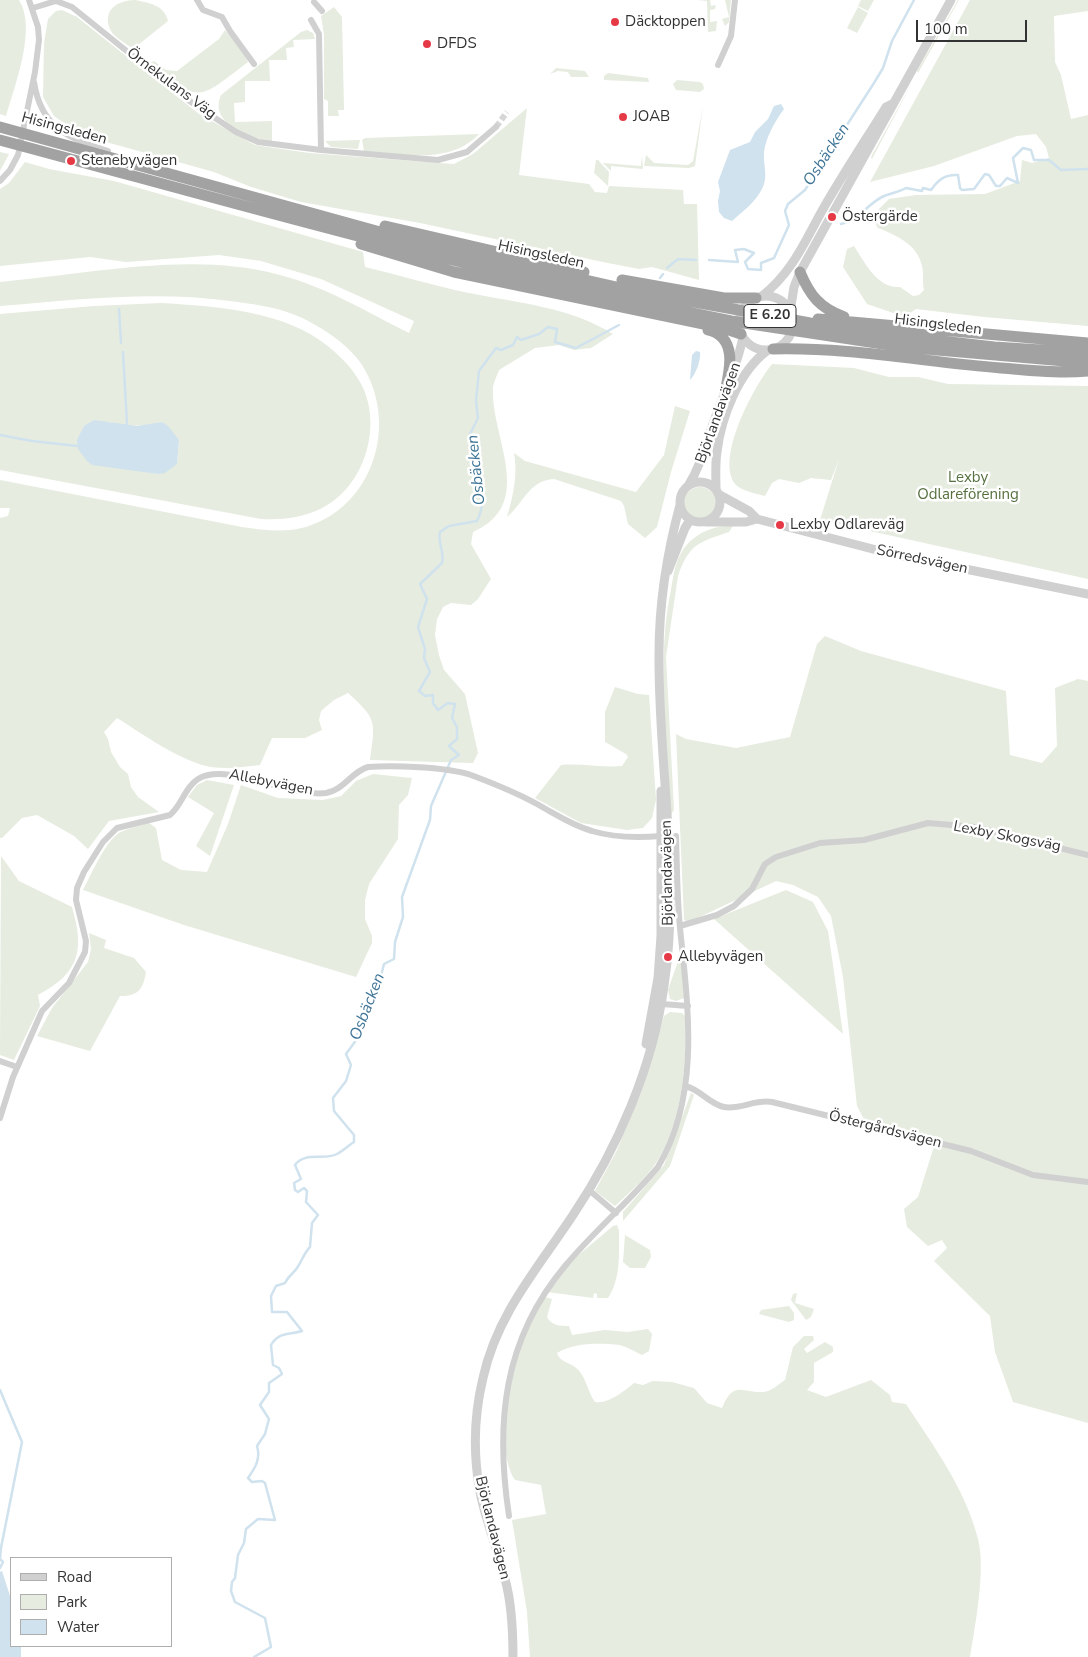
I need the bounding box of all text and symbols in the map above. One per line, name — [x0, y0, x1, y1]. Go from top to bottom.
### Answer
scale bar — [918, 10, 1029, 42]
place label: Däcktoppen — [625, 13, 706, 31]
marker: Däcktoppen — [609, 16, 621, 28]
text: 100 m — [924, 19, 968, 39]
place label: DFDS — [437, 35, 477, 53]
marker: DFDS — [421, 38, 433, 50]
street label: Örnekulans Väg — [123, 44, 219, 124]
place label: JOAB — [633, 108, 670, 126]
street label: Hisingsleden — [19, 109, 109, 149]
marker: JOAB — [617, 111, 629, 123]
water label: Osbäcken — [800, 120, 854, 190]
place label: Stenebyvägen — [81, 152, 177, 170]
marker: Stenebyvägen — [65, 155, 77, 167]
place label: Östergärde — [842, 208, 918, 226]
marker: Östergärde — [826, 211, 838, 223]
street label: Hisingsleden — [496, 237, 586, 273]
road number: E 6.20 — [744, 304, 796, 328]
street label: Hisingsleden — [893, 311, 983, 339]
street label: Björlandavägen — [692, 360, 746, 466]
water label: Osbäcken — [464, 434, 490, 506]
park label: Lexby Odlareförening — [917, 469, 1019, 504]
place label: Lexby Odlareväg — [790, 516, 904, 534]
marker: Lexby Odlareväg — [774, 519, 786, 531]
street label: Sörredsvägen — [875, 542, 969, 578]
street label: Allebyvägen — [227, 766, 315, 800]
street label: Lexby Skogsväg — [952, 818, 1062, 856]
street label: Björlandavägen — [658, 820, 678, 926]
place label: Allebyvägen — [678, 948, 763, 966]
marker: Allebyvägen — [662, 951, 674, 963]
water label: Osbäcken — [346, 971, 390, 1043]
street label: Östergårdsvägen — [827, 1107, 943, 1153]
street label: Björlandavägen — [470, 1475, 514, 1581]
legend — [10, 1557, 172, 1647]
text: Road — [57, 1567, 92, 1587]
text: Park — [57, 1592, 87, 1612]
text: Water — [57, 1617, 99, 1637]

